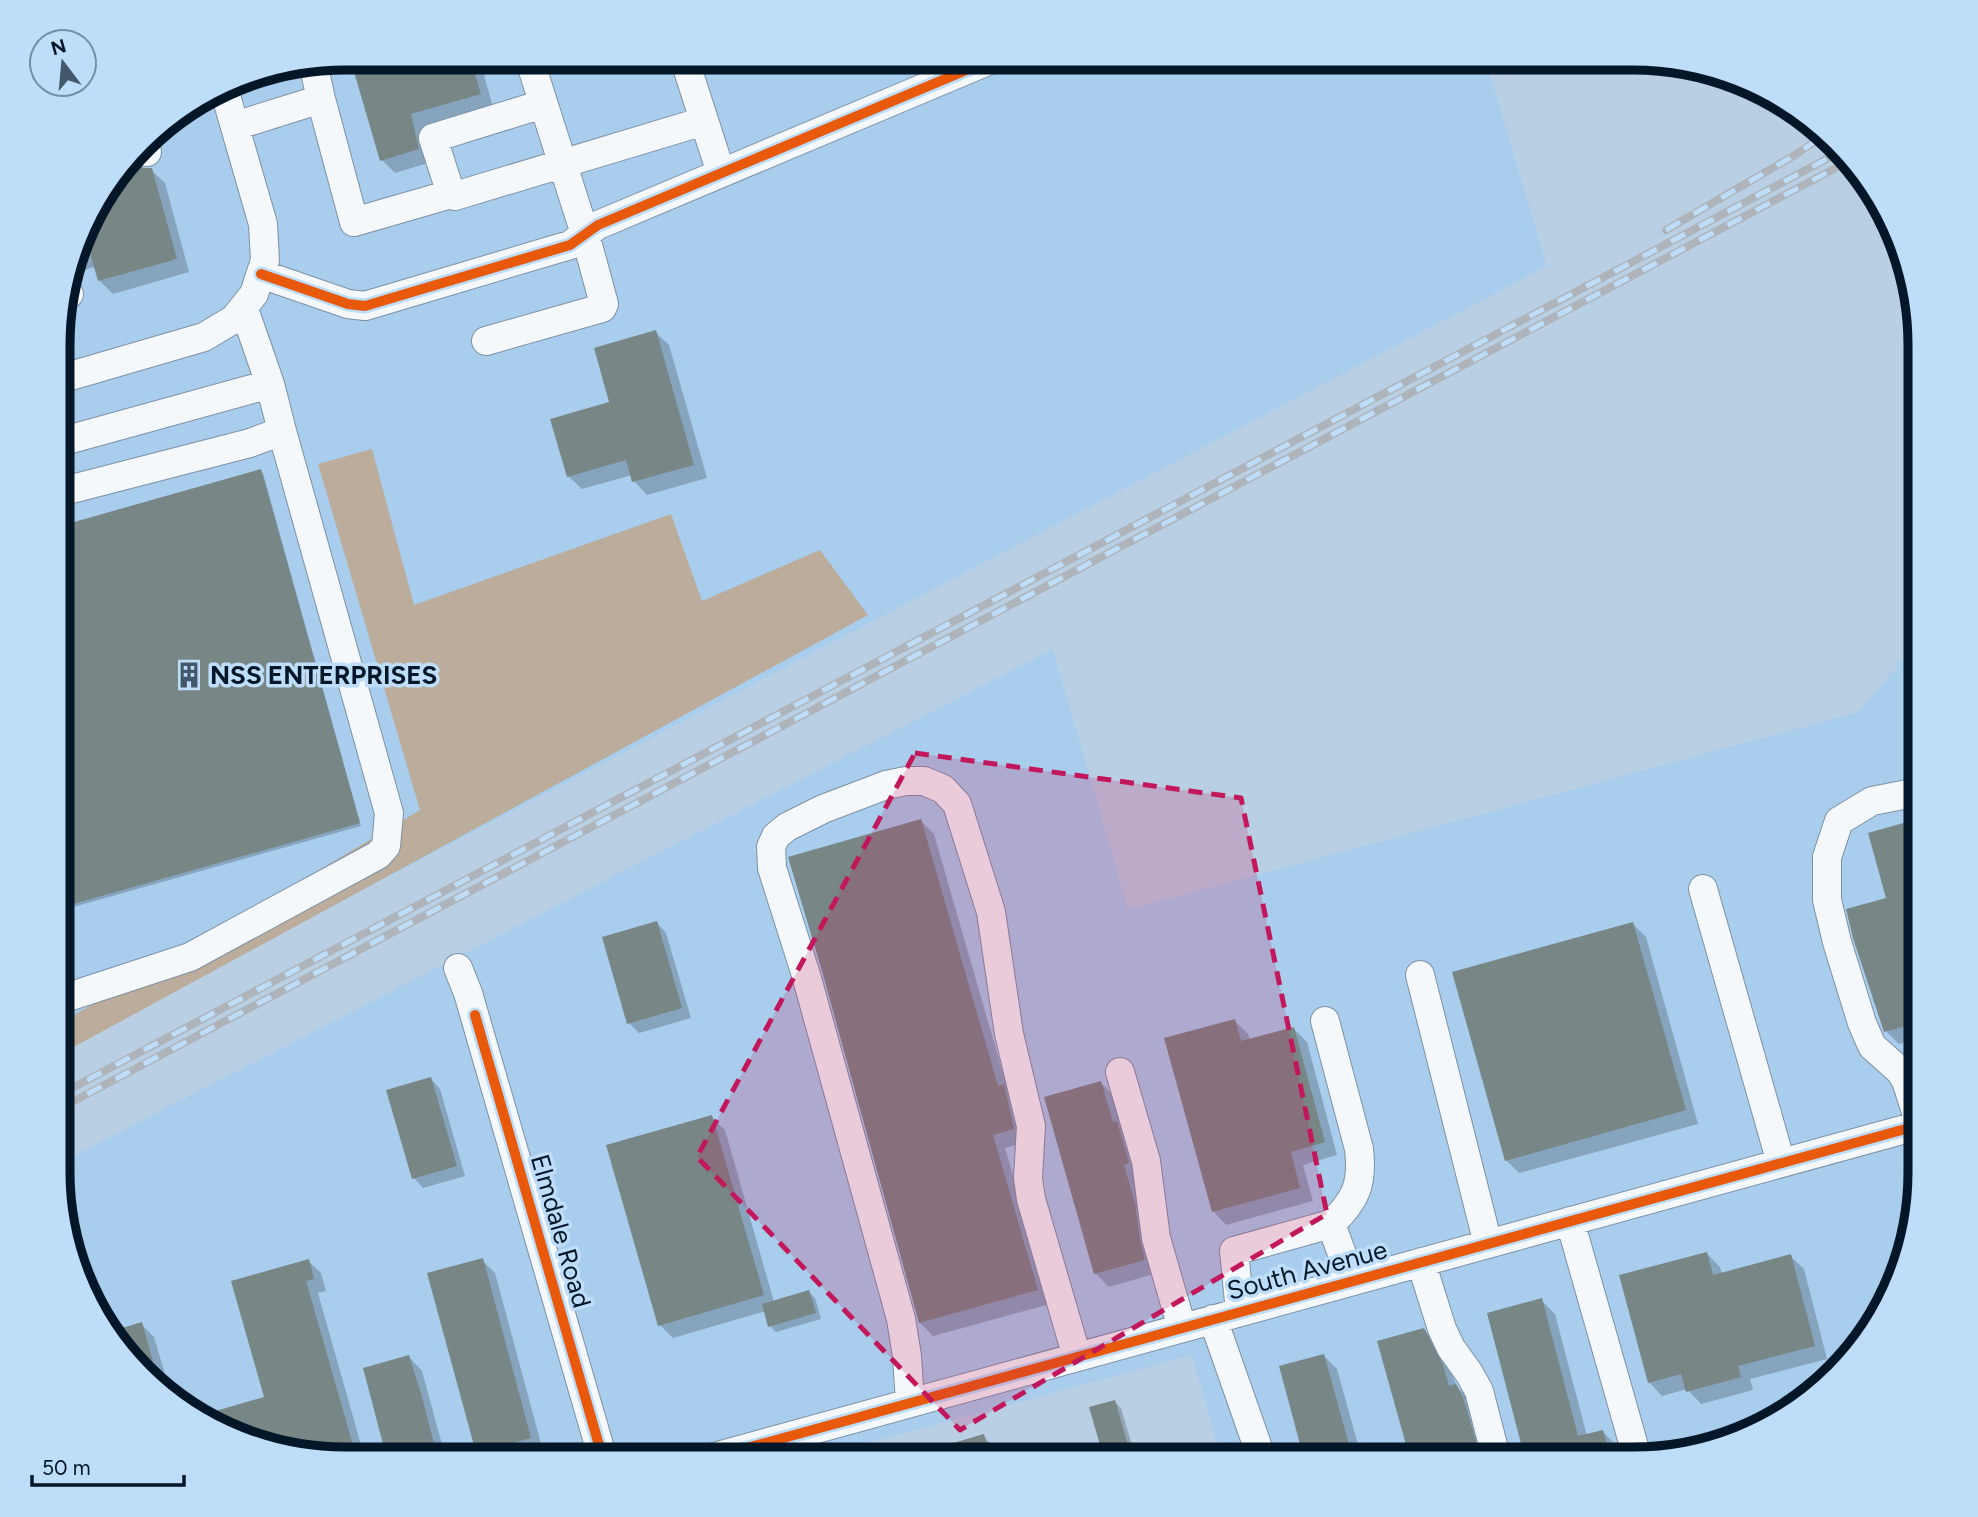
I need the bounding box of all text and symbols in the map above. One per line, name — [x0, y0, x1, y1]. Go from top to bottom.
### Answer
north arrow — [28, 28, 98, 98]
text: N — [48, 34, 69, 60]
place label: NSS ENTERPRISES — [210, 659, 437, 691]
building icon: NSS ENTERPRISES — [174, 660, 204, 690]
street label: Elmdale Road — [524, 1151, 598, 1311]
street label: South Avenue — [1224, 1233, 1390, 1307]
scale bar — [32, 1444, 184, 1488]
text: 50 m — [42, 1455, 91, 1480]

